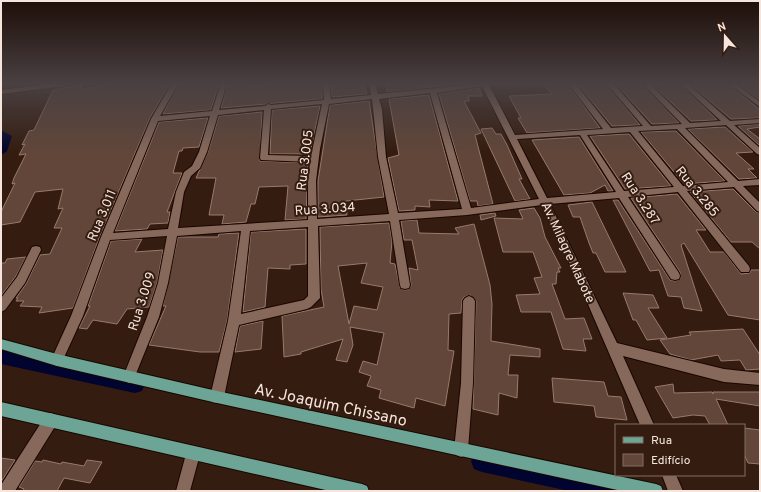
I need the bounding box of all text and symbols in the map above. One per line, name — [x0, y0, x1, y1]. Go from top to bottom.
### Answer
north arrow — [705, 16, 745, 56]
text: N — [716, 20, 728, 35]
street label: Rua 3.005 — [294, 129, 318, 192]
street label: Rua 3.285 — [671, 164, 722, 221]
street label: Rua 3.287 — [617, 170, 662, 228]
street label: Rua 3.011 — [85, 188, 121, 244]
street label: Rua 3.034 — [294, 200, 356, 220]
street label: Av. Milagre Mabote — [537, 200, 598, 306]
street label: Rua 3.009 — [126, 270, 160, 333]
street label: Av. Joaquim Chissano — [252, 380, 409, 432]
legend — [615, 424, 745, 476]
text: Rua — [651, 433, 672, 449]
text: Edifício — [651, 453, 691, 469]

